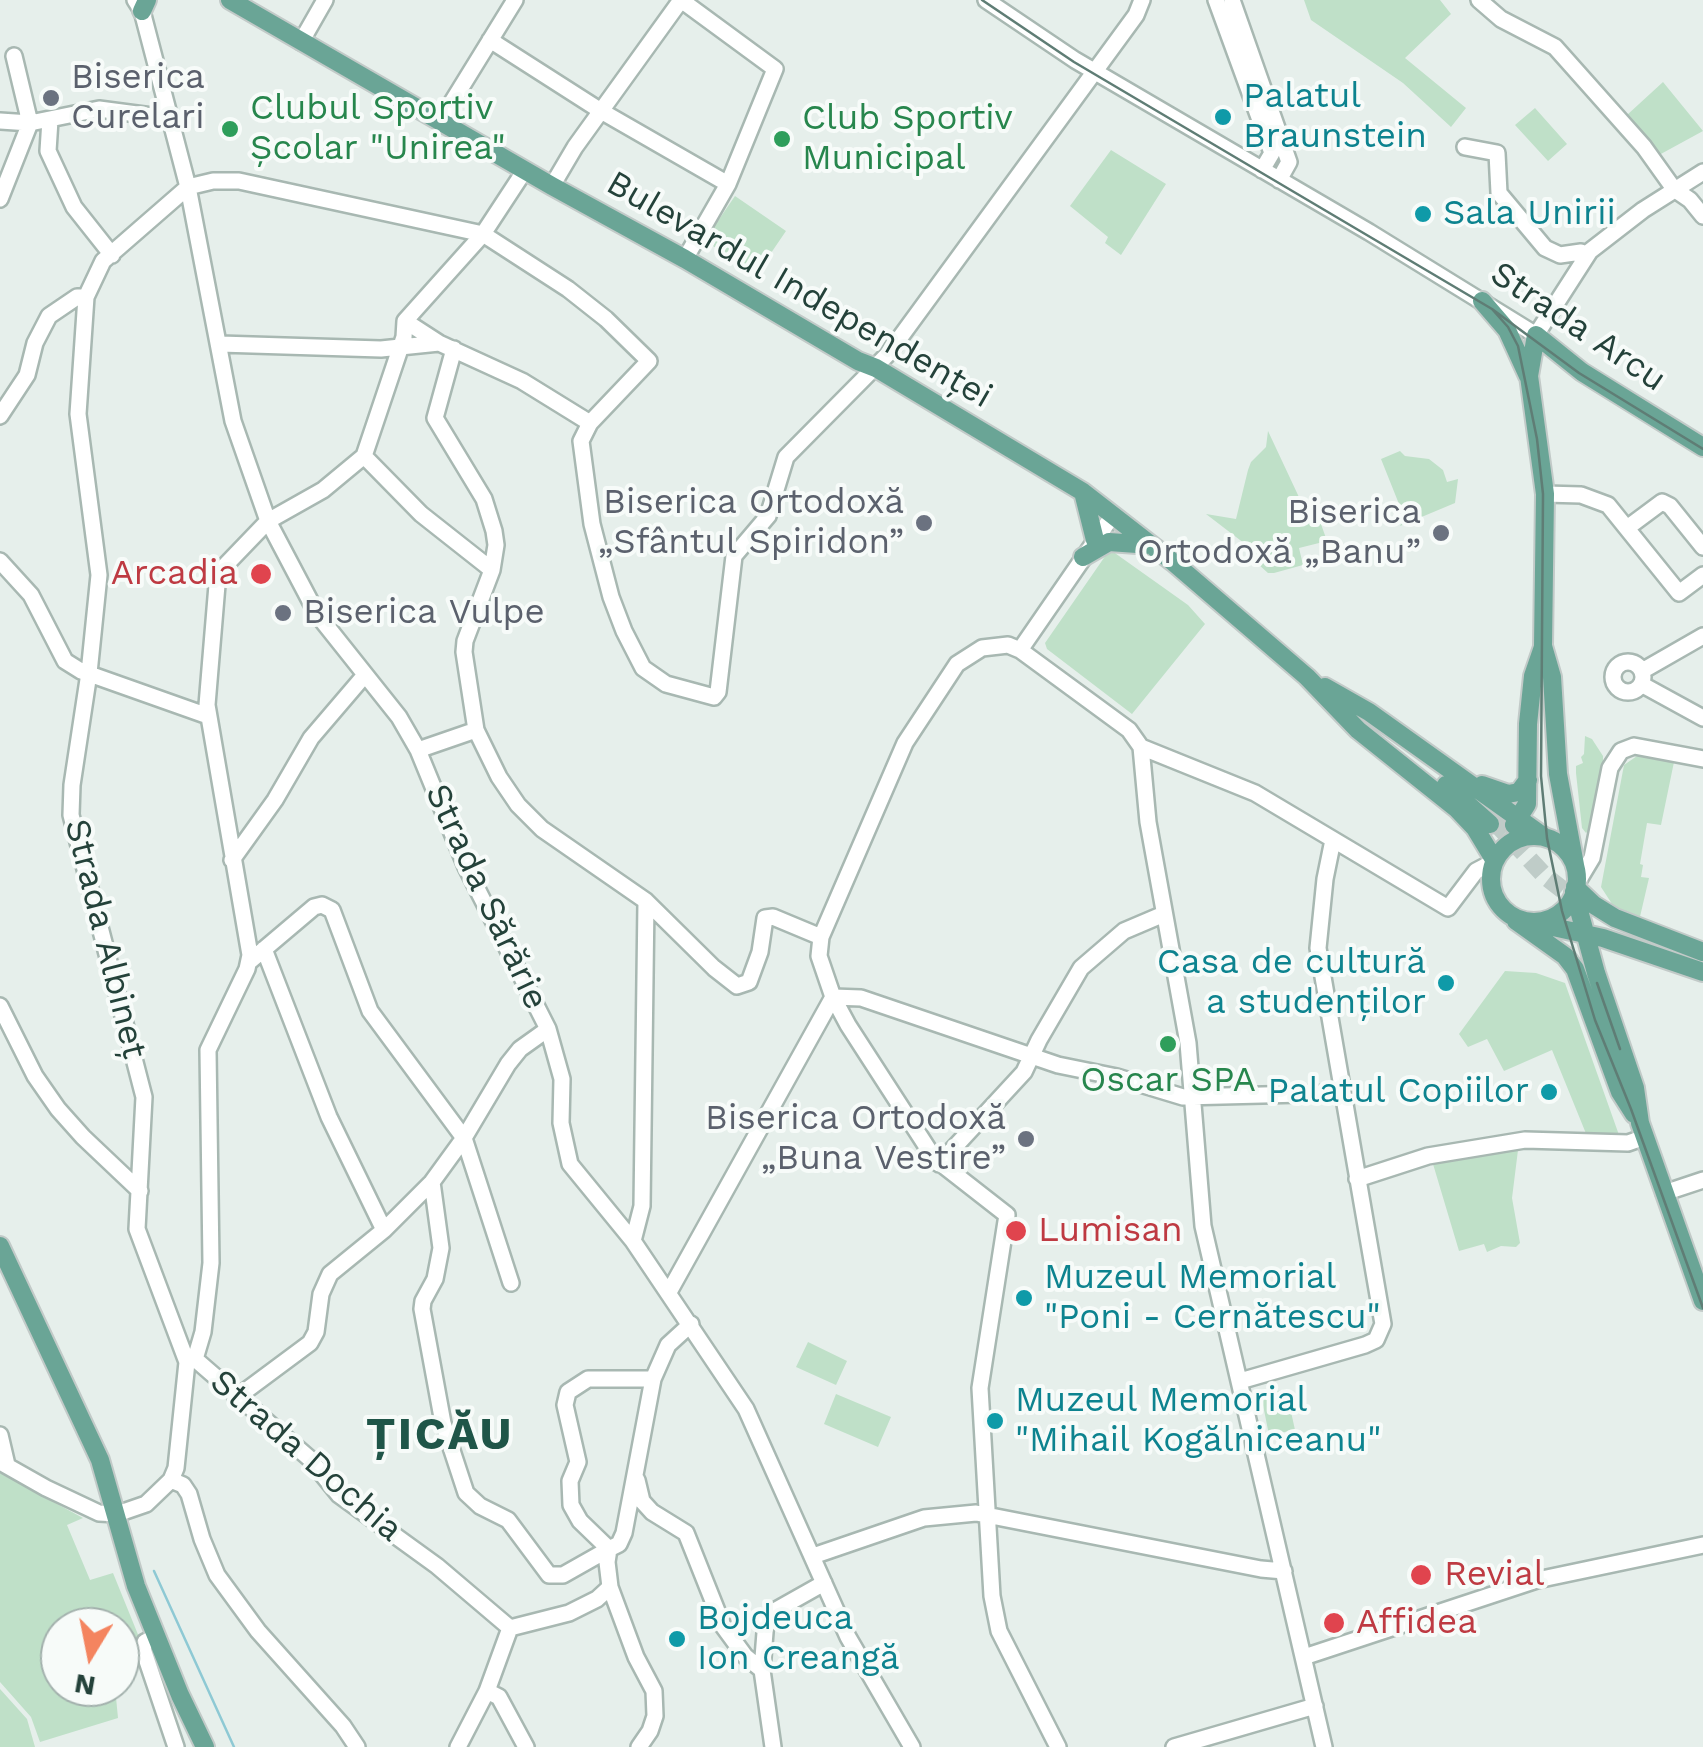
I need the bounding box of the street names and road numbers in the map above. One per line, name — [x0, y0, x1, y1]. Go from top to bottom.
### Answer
street label: Bulevardul Independenței — [599, 162, 999, 418]
street label: Strada Arcu — [1482, 253, 1674, 401]
street label: Strada Sărărie — [415, 778, 557, 1016]
street label: Strada Albineț — [55, 815, 155, 1063]
street label: Strada Dochia — [201, 1361, 411, 1551]

